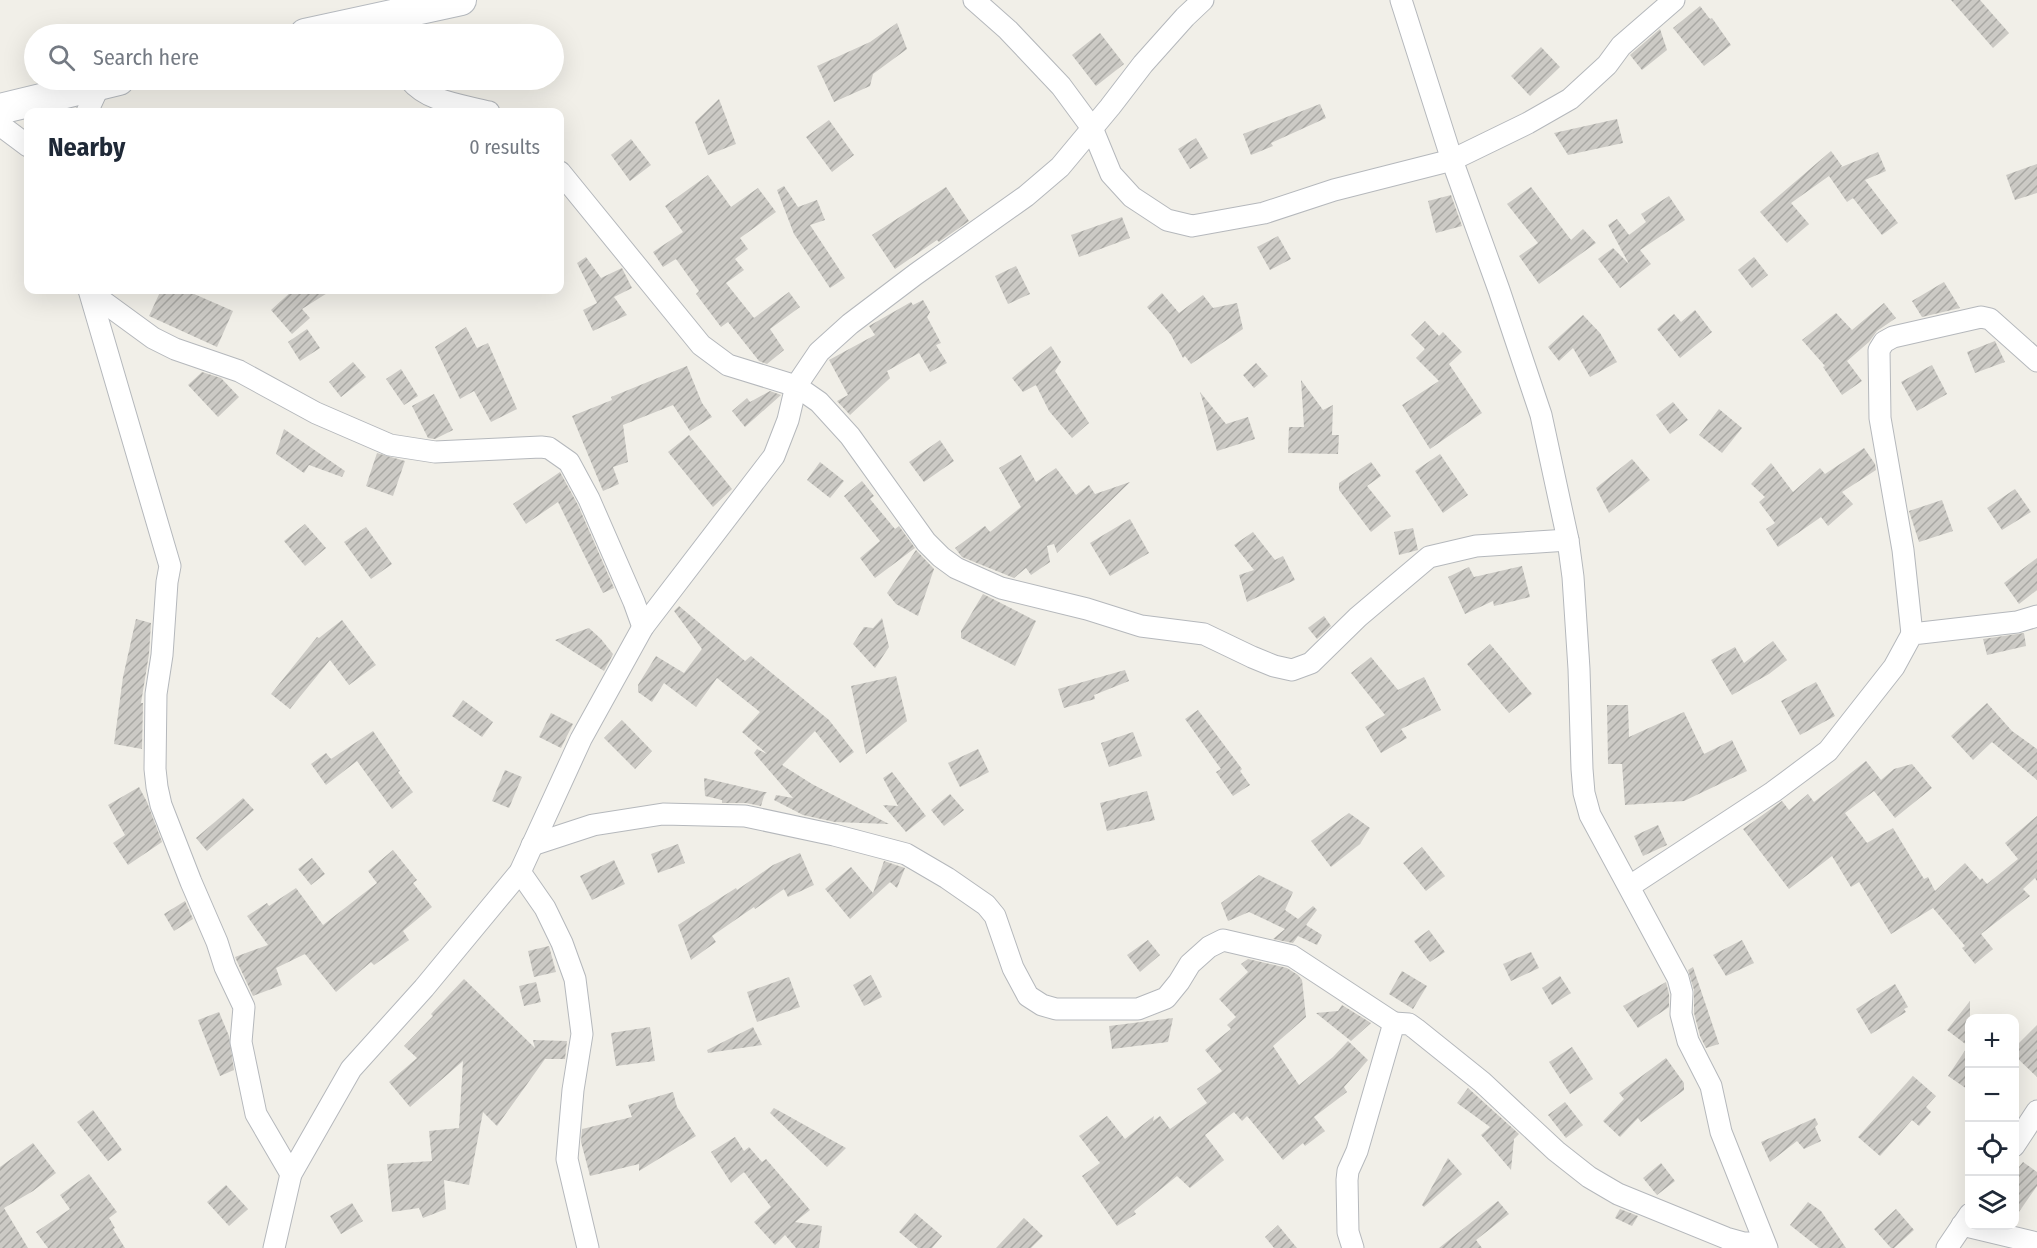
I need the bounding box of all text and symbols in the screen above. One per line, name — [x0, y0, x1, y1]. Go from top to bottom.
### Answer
search box — [24, 24, 564, 90]
icon: search — [45, 41, 78, 74]
text: Search here — [93, 44, 199, 71]
text: Nearby — [48, 132, 125, 163]
text: 0 results — [469, 135, 540, 159]
map controls — [1965, 1014, 2019, 1230]
button: + — [1965, 1014, 2019, 1068]
button: − — [1965, 1068, 2019, 1122]
button: locate — [1965, 1122, 2019, 1176]
button: layers — [1965, 1176, 2019, 1230]

